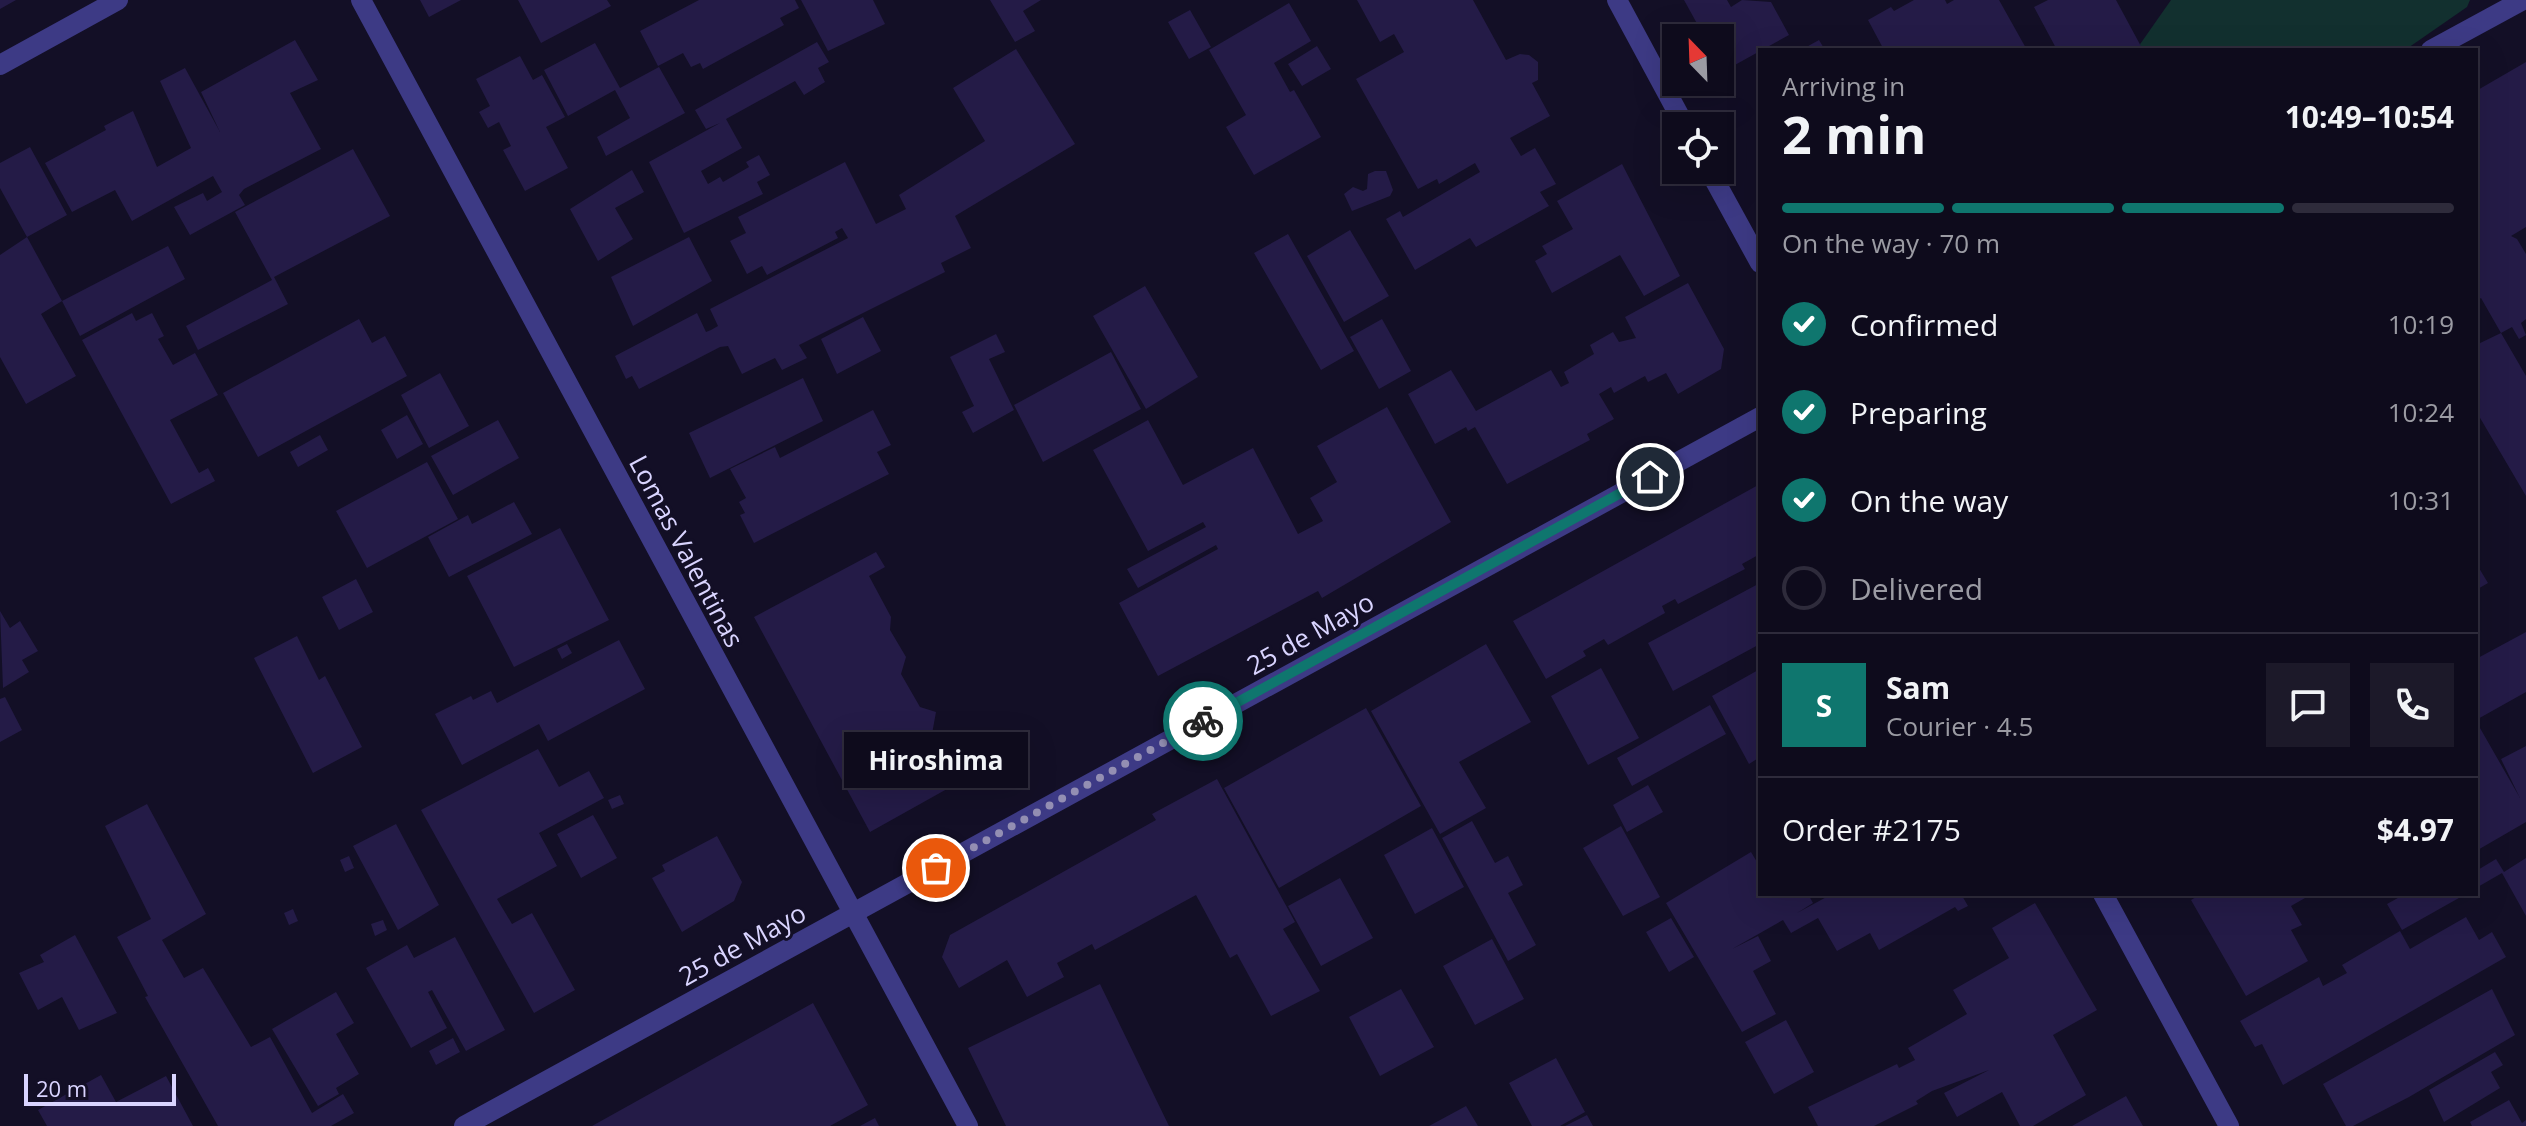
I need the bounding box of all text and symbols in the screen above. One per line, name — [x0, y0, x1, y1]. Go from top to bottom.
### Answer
north arrow — [1662, 24, 1734, 96]
map controls — [1662, 24, 1734, 184]
text: Arriving in — [1782, 68, 1905, 104]
text: 10:49–10:54 — [2285, 96, 2454, 137]
text: 2 min — [1782, 98, 1926, 169]
button: locate — [1662, 112, 1734, 184]
text: On the way · 70 m — [1782, 225, 2000, 261]
icon: check — [1782, 302, 1826, 346]
text: Confirmed — [1850, 304, 1998, 345]
text: 10:19 — [2388, 306, 2454, 342]
icon: check — [1782, 390, 1826, 434]
text: Preparing — [1850, 392, 1987, 433]
text: 10:24 — [2388, 394, 2454, 430]
pin — [1616, 443, 1684, 511]
street label: Lomas Valentinas — [621, 449, 753, 653]
icon: home — [1628, 455, 1672, 499]
icon: check — [1782, 478, 1826, 522]
text: On the way — [1850, 480, 2008, 521]
text: 10:31 — [2388, 482, 2454, 518]
text: Delivered — [1850, 568, 1983, 609]
street label: 25 de Mayo — [1240, 583, 1380, 683]
button: chat — [2266, 663, 2350, 747]
button: phone — [2370, 663, 2454, 747]
text: Sam — [1886, 667, 1950, 708]
courier — [1163, 681, 1243, 761]
text: S — [1816, 685, 1832, 726]
icon: bike — [1181, 699, 1225, 743]
text: Courier · 4.5 — [1886, 708, 2033, 744]
callout: Hiroshima — [844, 732, 1028, 788]
text: Hiroshima — [869, 742, 1003, 778]
text: Order #2175 — [1782, 809, 1961, 850]
text: $4.97 — [2377, 809, 2454, 850]
pin — [902, 834, 970, 902]
icon: bag — [914, 846, 958, 890]
street label: 25 de Mayo — [672, 894, 812, 994]
scale bar — [24, 1070, 176, 1106]
text: 20 m — [36, 1073, 87, 1103]

